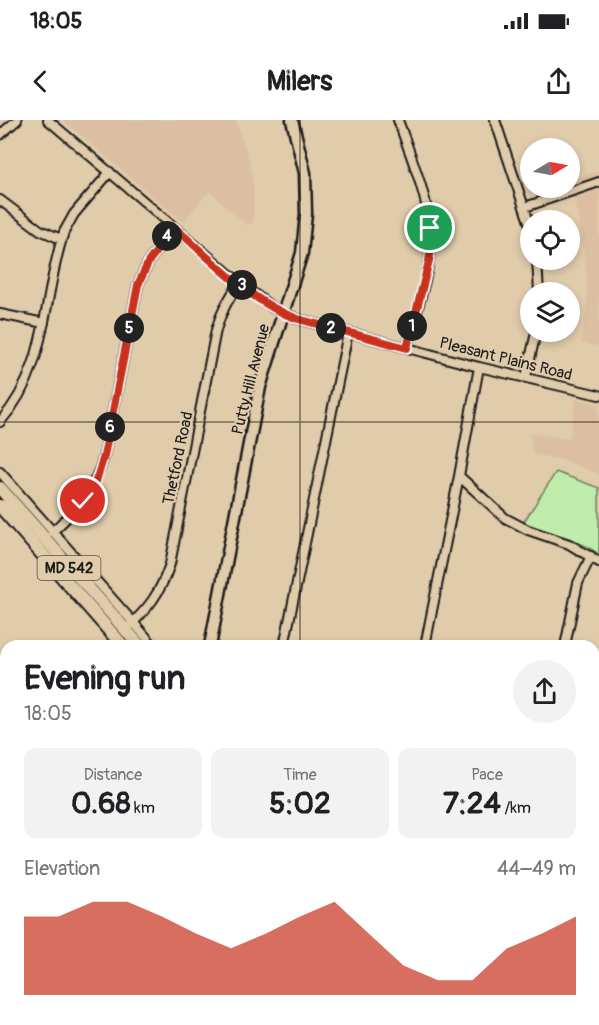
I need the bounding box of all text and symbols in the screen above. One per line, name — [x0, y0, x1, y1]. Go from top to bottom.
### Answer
text: 18:05 — [30, 7, 83, 35]
icon: back — [24, 65, 57, 98]
text: Milers — [267, 65, 332, 98]
icon: share — [542, 65, 575, 98]
north arrow — [520, 138, 580, 198]
map controls — [520, 138, 580, 342]
pin — [404, 202, 455, 253]
button: locate — [520, 210, 580, 270]
icon: arrive — [413, 211, 446, 244]
pin: 4 — [152, 221, 182, 251]
text: 4 — [162, 226, 172, 246]
pin: 3 — [227, 270, 257, 300]
text: 3 — [238, 275, 246, 295]
button: layers — [520, 282, 580, 342]
pin: 1 — [397, 311, 427, 341]
pin: 5 — [114, 313, 144, 343]
pin: 2 — [316, 313, 346, 343]
text: 1 — [409, 316, 415, 336]
text: 5 — [125, 318, 133, 338]
text: 2 — [327, 318, 335, 338]
street label: Putty Hill Avenue — [228, 322, 274, 437]
street label: Pleasant Plains Road — [437, 333, 574, 385]
street label: Thetford Road — [158, 410, 198, 507]
pin: 6 — [95, 412, 125, 442]
text: 6 — [105, 417, 115, 437]
pin — [57, 475, 108, 526]
icon: check — [66, 484, 99, 517]
road number: MD 542 — [38, 556, 100, 580]
text: Evening run — [24, 658, 185, 699]
button: share — [513, 660, 576, 723]
text: 18:05 — [24, 701, 72, 726]
text: Distance — [84, 765, 142, 785]
text: Time — [283, 765, 317, 785]
text: Pace — [471, 765, 503, 785]
text: 0.68 — [71, 785, 131, 822]
text: 5:02 — [269, 785, 331, 822]
text: 7:24 — [443, 785, 501, 822]
text: km — [131, 798, 155, 818]
text: /km — [501, 798, 531, 818]
text: Elevation — [24, 856, 100, 881]
text: 44–49 m — [497, 856, 576, 881]

